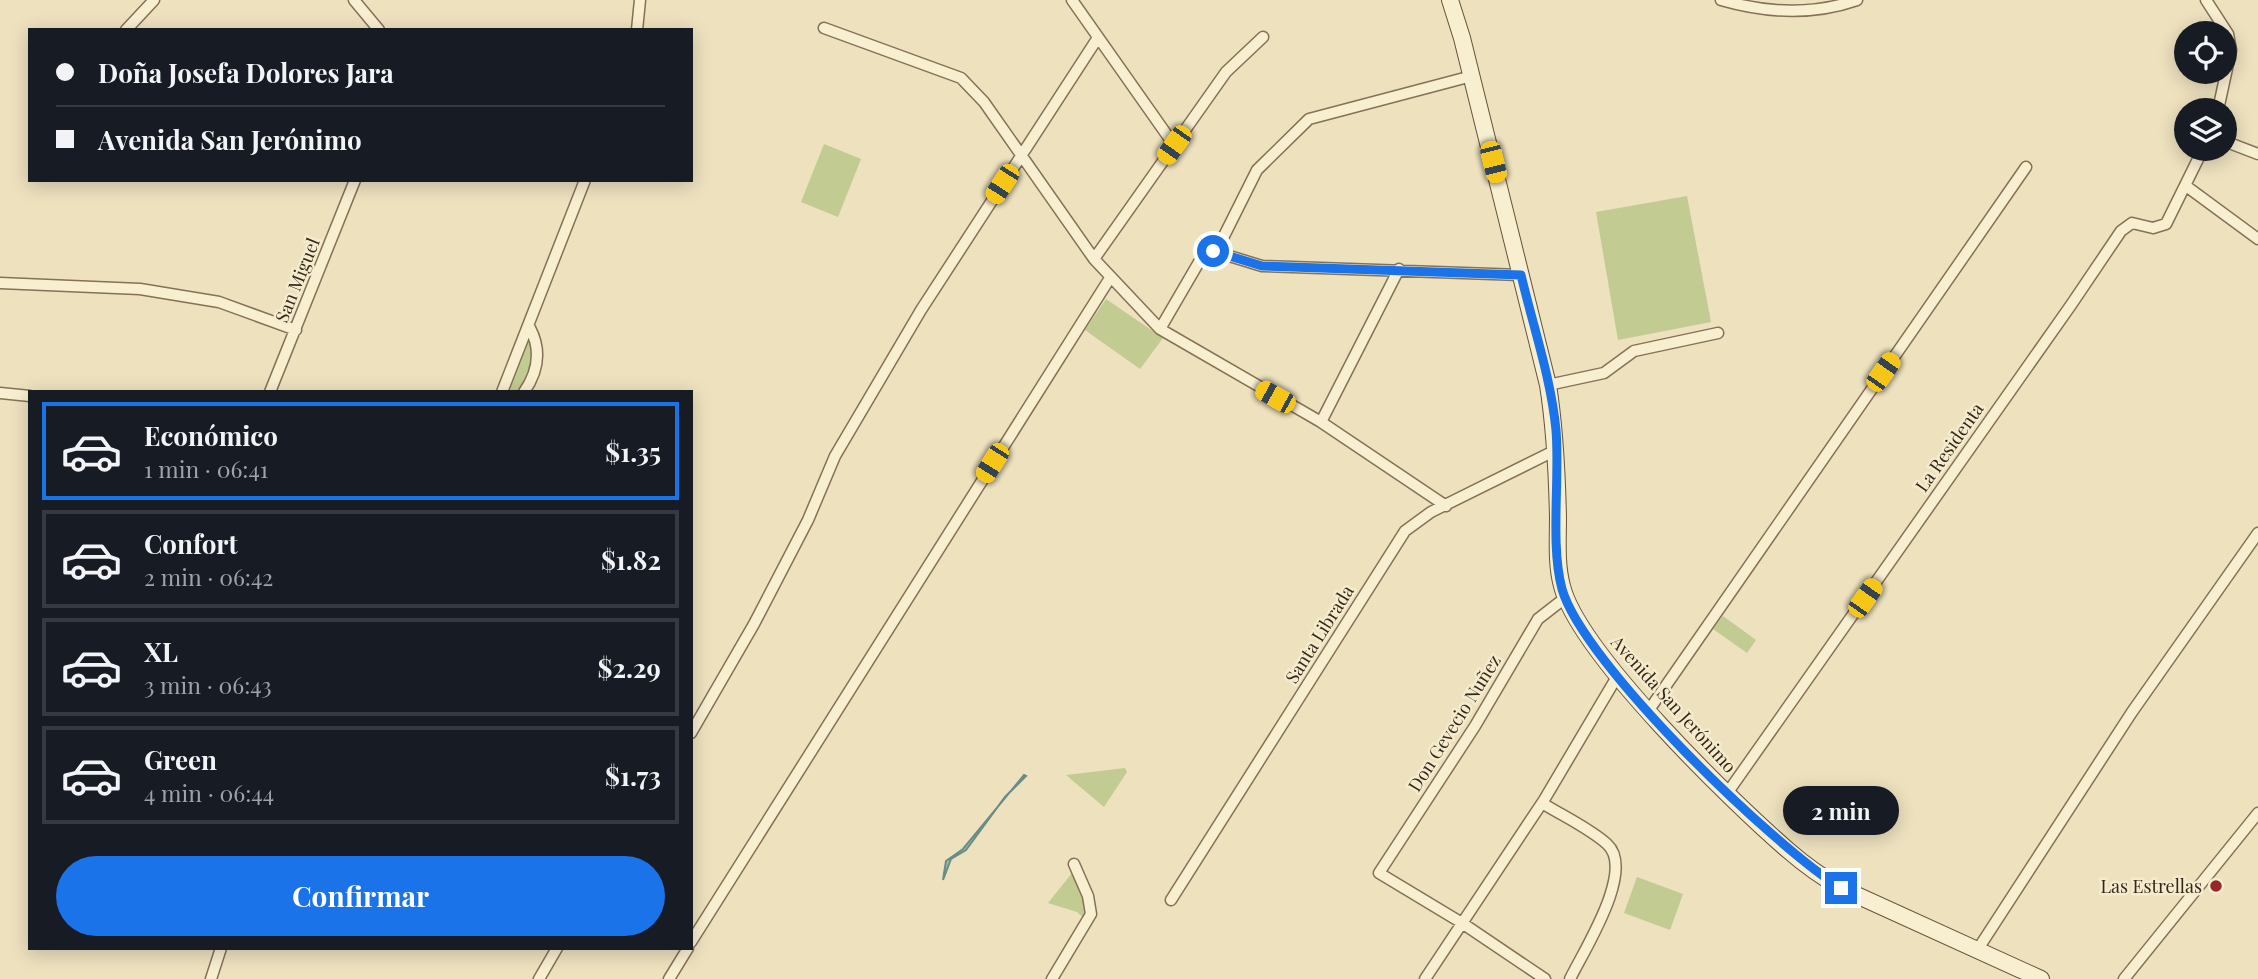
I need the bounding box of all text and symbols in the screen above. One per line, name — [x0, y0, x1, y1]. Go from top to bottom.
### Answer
map controls — [2174, 21, 2237, 161]
button: locate — [2174, 21, 2237, 84]
text: Doña Josefa Dolores Jara — [98, 55, 394, 90]
button: layers — [2174, 98, 2237, 161]
text: Avenida San Jerónimo — [98, 122, 362, 157]
car — [1154, 122, 1195, 168]
car — [1478, 139, 1509, 185]
car — [982, 161, 1023, 207]
street label: San Miguel — [269, 234, 325, 326]
route start — [1197, 235, 1229, 267]
car — [1863, 349, 1904, 395]
car — [1252, 378, 1299, 416]
street label: La Residenta — [1909, 398, 1989, 496]
text: Económico — [144, 418, 278, 453]
icon: car — [60, 420, 123, 483]
text: $1.35 — [605, 434, 661, 469]
car — [972, 440, 1013, 486]
text: 1 min · 06:41 — [144, 453, 268, 484]
text: Confort — [144, 526, 238, 561]
icon: car — [60, 528, 123, 591]
text: $1.82 — [601, 542, 661, 577]
text: 2 min · 06:42 — [144, 561, 273, 592]
car — [1845, 575, 1886, 621]
street label: Santa Librada — [1279, 580, 1359, 688]
street label: Avenida San Jerónimo — [1605, 630, 1742, 778]
text: XL — [144, 634, 178, 669]
icon: car — [60, 636, 123, 699]
text: $2.29 — [597, 650, 661, 685]
street label: Don Gevecio Nuñez — [1402, 650, 1506, 796]
text: 3 min · 06:43 — [144, 669, 272, 700]
text: Green — [144, 742, 217, 777]
icon: car — [60, 744, 123, 807]
text: $1.73 — [605, 758, 661, 793]
text: 4 min · 06:44 — [144, 777, 274, 808]
callout: 2 min — [1783, 786, 1899, 836]
text: 2 min — [1811, 795, 1871, 826]
button: Confirmar — [56, 856, 665, 936]
route end — [1825, 872, 1857, 904]
place label: Las Estrellas — [2100, 874, 2202, 898]
marker: Las Estrellas — [2208, 878, 2224, 894]

